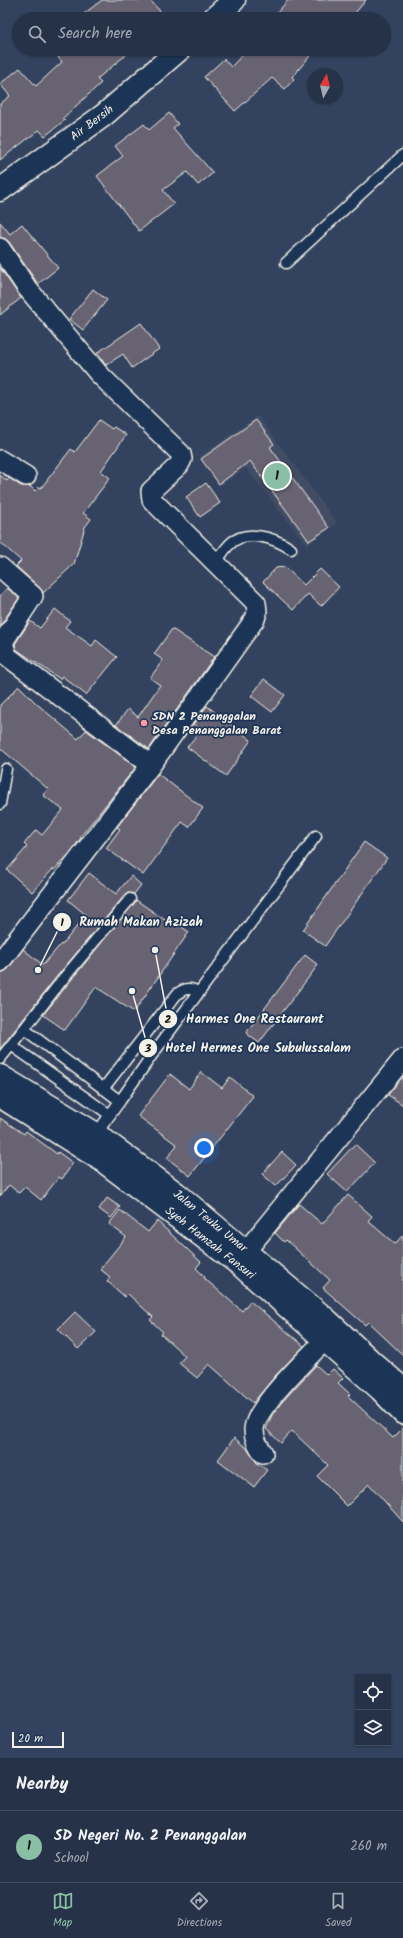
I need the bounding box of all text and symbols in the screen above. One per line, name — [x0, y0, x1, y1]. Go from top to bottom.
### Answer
search box — [12, 12, 391, 56]
text: Search here — [58, 22, 132, 46]
icon: search — [26, 23, 48, 45]
north arrow — [307, 68, 343, 104]
street label: Air Bersih — [66, 100, 118, 146]
pin: 1 — [264, 461, 290, 491]
place label: SDN 2 Penanggalan Desa Penanggalan Barat — [152, 707, 282, 740]
marker: SDN 2 Penanggalan Desa Penanggalan Barat — [139, 718, 149, 728]
callout: Rumah Makan Azizah — [52, 909, 211, 934]
text: Rumah Makan Azizah — [79, 912, 203, 933]
text: 1 — [60, 913, 64, 932]
callout: Harmes One Restaurant — [158, 1006, 332, 1031]
text: Harmes One Restaurant — [186, 1009, 324, 1030]
text: 2 — [165, 1010, 172, 1029]
callout: Hotel Hermes One Subulussalam — [138, 1035, 359, 1060]
text: Hotel Hermes One Subulussalam — [165, 1038, 351, 1059]
text: 3 — [144, 1039, 152, 1058]
your location — [194, 1138, 214, 1158]
street label: Jalan Teuku Umar — [169, 1185, 252, 1258]
street label: Syeh Hamzah Fansuri — [161, 1202, 260, 1285]
map controls — [355, 1674, 391, 1746]
button: locate — [355, 1674, 391, 1710]
button: layers — [355, 1710, 391, 1746]
scale bar — [12, 1730, 64, 1749]
text: 20 m — [18, 1730, 43, 1748]
text: Nearby — [16, 1771, 68, 1798]
text: SD Negeri No. 2 Penanggalan — [54, 1824, 246, 1848]
text: 1 — [27, 1836, 31, 1857]
text: 260 m — [350, 1836, 387, 1857]
text: School — [54, 1848, 89, 1869]
tab: Map — [52, 1890, 74, 1932]
tab: Directions — [177, 1890, 222, 1932]
tab: Saved — [325, 1890, 351, 1932]

